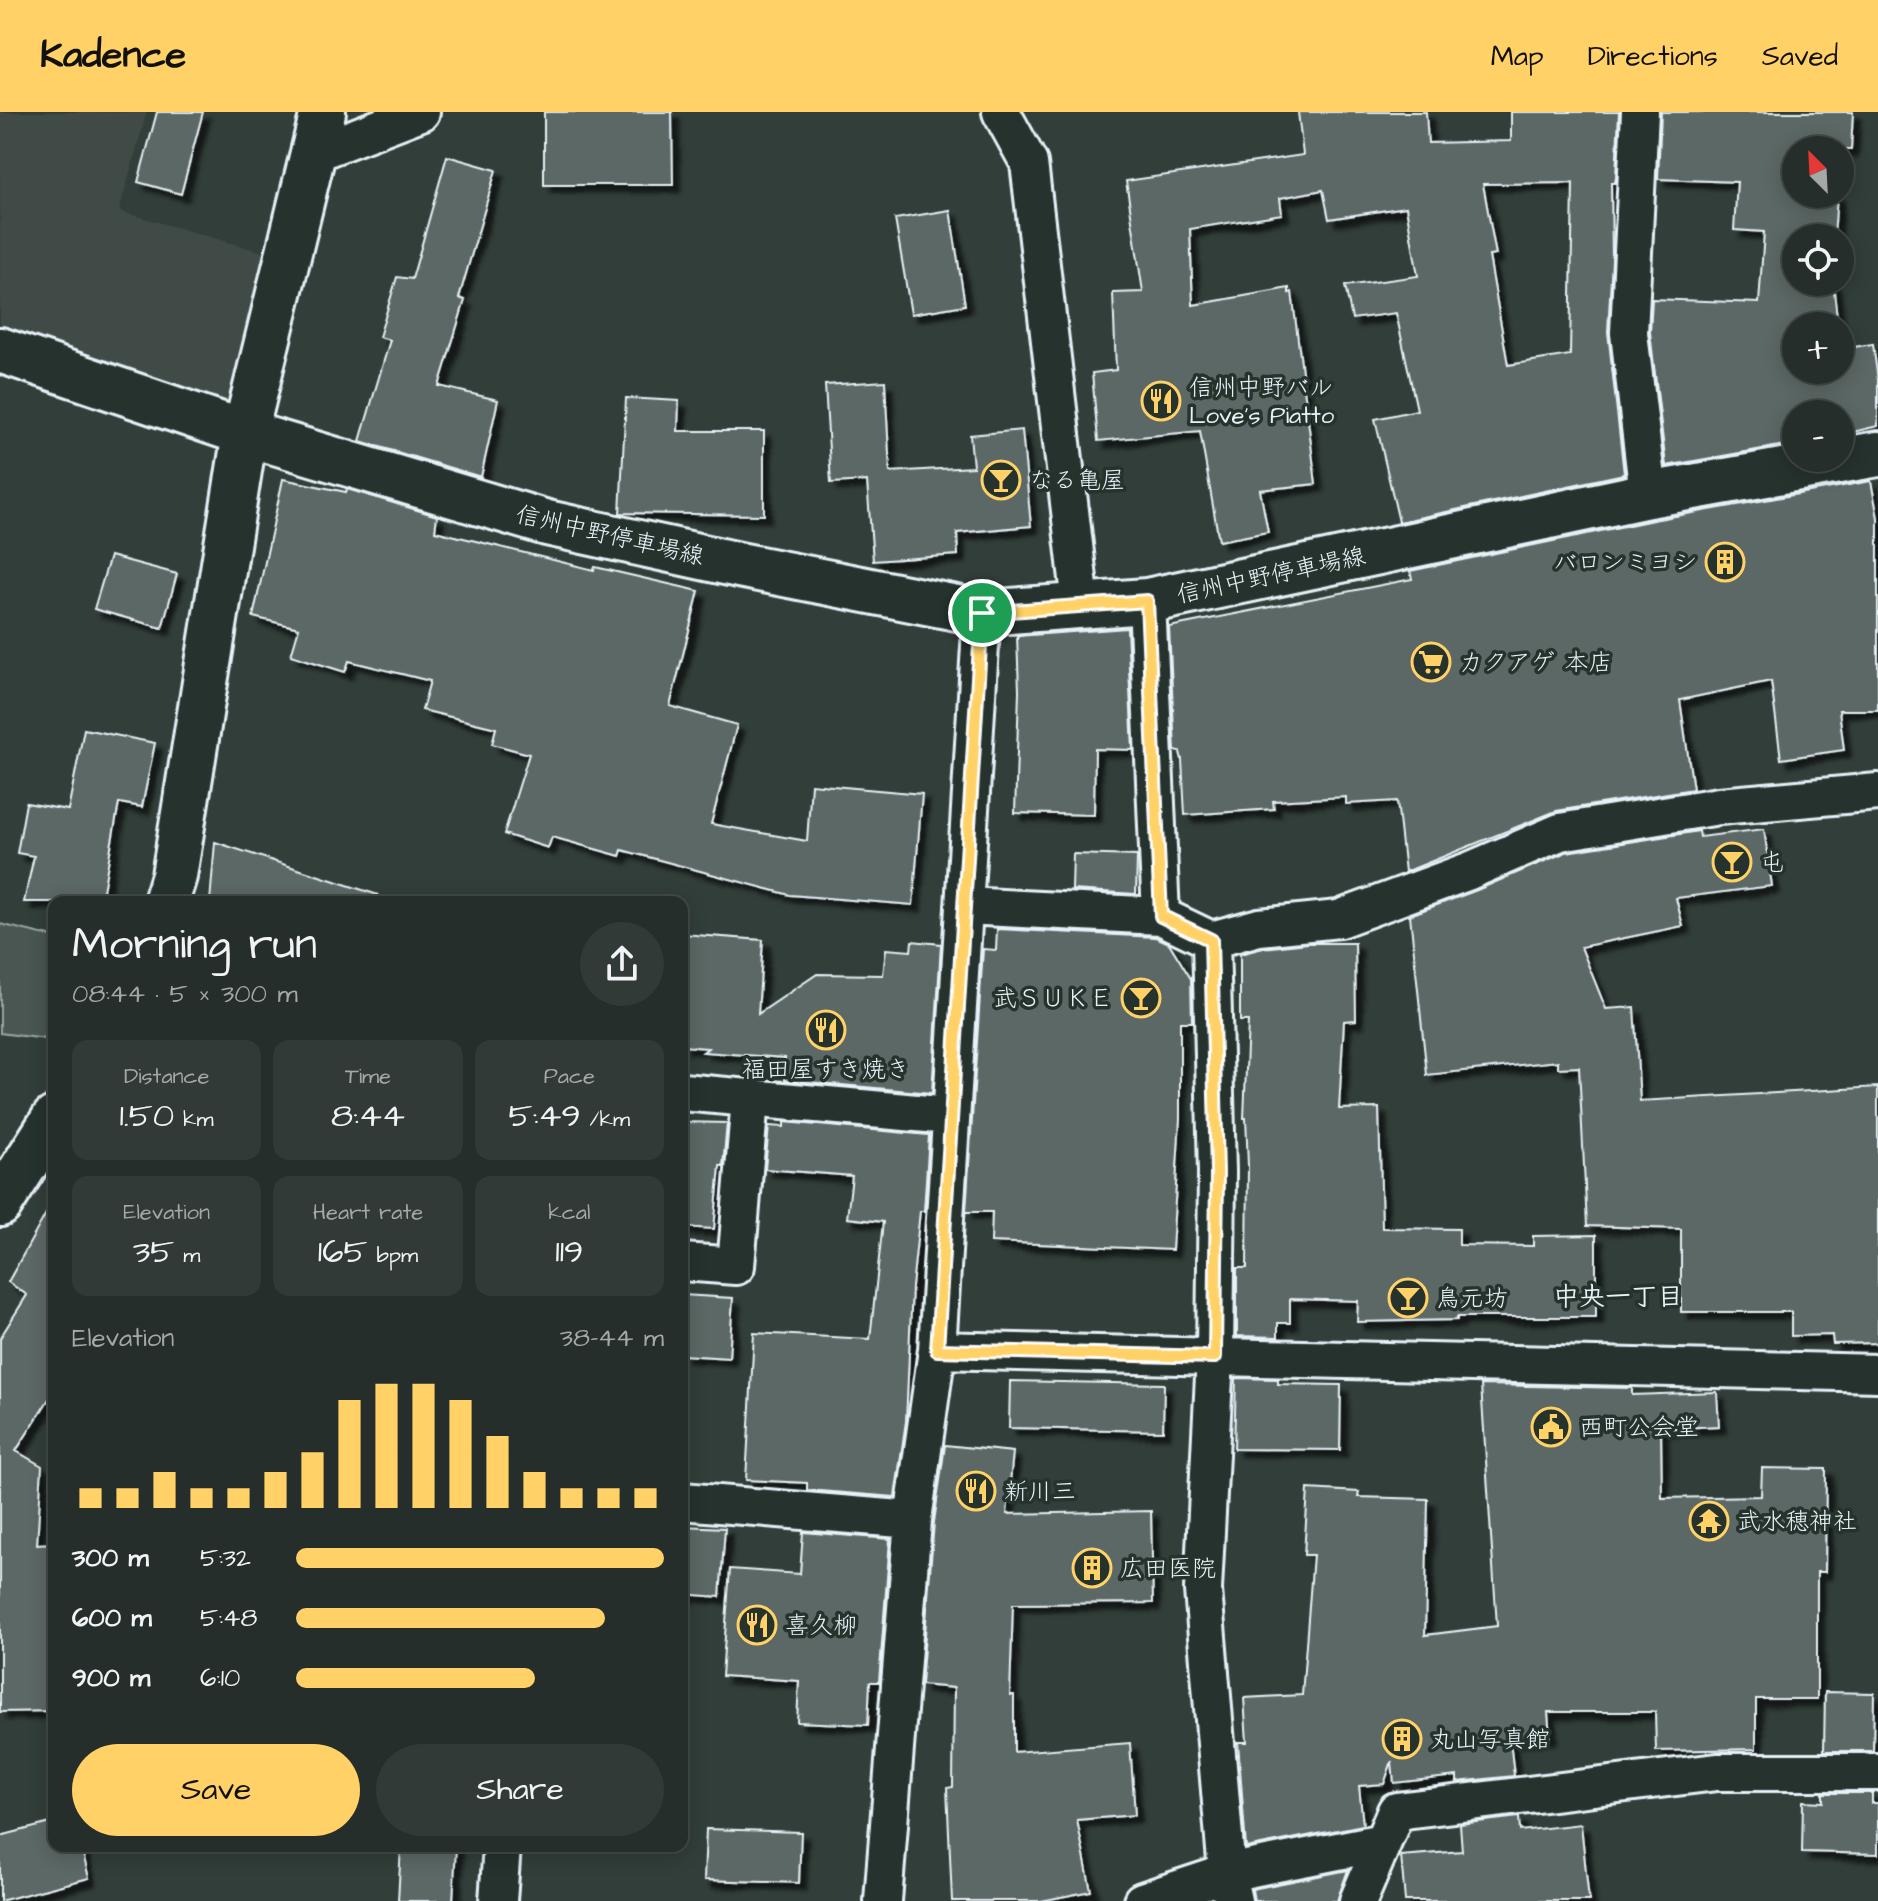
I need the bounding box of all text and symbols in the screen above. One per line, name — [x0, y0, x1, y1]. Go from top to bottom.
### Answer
text: Kadence — [40, 30, 186, 82]
text: Map — [1491, 37, 1544, 76]
text: Directions — [1588, 37, 1718, 76]
text: Saved — [1762, 37, 1838, 76]
north arrow — [1782, 136, 1854, 208]
map controls — [1782, 136, 1854, 472]
button: locate — [1782, 224, 1854, 296]
button: + — [1782, 312, 1854, 384]
place label: 信州中野バル Love’s Piatto — [1189, 371, 1335, 433]
restaurant icon: 信州中野バル Love’s Piatto — [1140, 380, 1182, 422]
button: − — [1782, 400, 1854, 472]
bar icon: なる亀屋 — [980, 459, 1022, 501]
place label: なる亀屋 — [1029, 464, 1125, 498]
street label: 信州中野停車場線 — [512, 498, 707, 574]
street label: 信州中野停車場線 — [1174, 539, 1369, 613]
building icon: バロンミヨシ — [1704, 541, 1746, 583]
place label: バロンミヨシ — [1553, 546, 1697, 580]
pin — [948, 579, 1016, 647]
icon: arrive — [960, 591, 1004, 635]
supermarket icon: カクアゲ 本店 — [1410, 641, 1452, 683]
place label: カクアゲ 本店 — [1459, 646, 1613, 680]
bar icon: 屯 — [1711, 841, 1753, 883]
place label: 屯 — [1760, 846, 1784, 880]
text: Morning run — [72, 915, 317, 976]
button: share — [580, 922, 664, 1006]
text: 08:44 · 5 × 300 m — [72, 976, 298, 1012]
bar icon: 武ＳＵＫＥ — [1120, 977, 1162, 1019]
place label: 武ＳＵＫＥ — [993, 982, 1113, 1016]
restaurant icon: 福田屋すき焼き — [805, 1009, 847, 1051]
place label: 福田屋すき焼き — [742, 1053, 910, 1087]
text: Distance — [124, 1061, 209, 1092]
text: Time — [345, 1061, 391, 1092]
text: Pace — [544, 1061, 595, 1092]
text: 1.50 — [120, 1092, 174, 1140]
text: 8:44 — [331, 1092, 405, 1140]
text: 5:49 — [508, 1092, 581, 1140]
text: km — [174, 1104, 214, 1135]
text: /km — [581, 1104, 630, 1135]
text: Elevation — [123, 1197, 210, 1228]
text: Heart rate — [313, 1197, 423, 1228]
text: kcal — [548, 1197, 590, 1228]
text: 35 — [133, 1228, 174, 1276]
text: 165 — [318, 1228, 368, 1276]
text: 119 — [555, 1228, 583, 1276]
text: m — [174, 1240, 200, 1271]
text: bpm — [368, 1240, 418, 1271]
bar icon: 鳥元坊 — [1387, 1277, 1429, 1319]
district label: 中央一丁目 — [1553, 1279, 1683, 1315]
place label: 鳥元坊 — [1436, 1282, 1508, 1316]
text: Elevation — [72, 1320, 174, 1356]
text: 38–44 m — [560, 1320, 664, 1356]
public building icon: 西町公会堂 — [1530, 1406, 1572, 1448]
place label: 西町公会堂 — [1579, 1411, 1699, 1445]
restaurant icon: 新川三 — [955, 1470, 997, 1512]
place label: 新川三 — [1004, 1475, 1076, 1509]
temple icon: 武水穂神社 — [1688, 1500, 1730, 1542]
place label: 武水穂神社 — [1737, 1505, 1857, 1539]
text: 300 m — [72, 1540, 149, 1576]
text: 5:32 — [200, 1540, 251, 1576]
building icon: 広田医院 — [1071, 1547, 1113, 1589]
place label: 広田医院 — [1120, 1552, 1216, 1586]
text: 600 m — [72, 1600, 152, 1636]
text: 5:48 — [200, 1600, 257, 1636]
restaurant icon: 喜久柳 — [736, 1604, 778, 1646]
place label: 喜久柳 — [785, 1609, 857, 1643]
text: 900 m — [72, 1660, 150, 1696]
text: 6:10 — [200, 1660, 240, 1696]
building icon: 丸山写真館 — [1381, 1718, 1423, 1760]
place label: 丸山写真館 — [1430, 1723, 1550, 1757]
button: Save — [72, 1744, 360, 1836]
button: Share — [376, 1744, 664, 1836]

